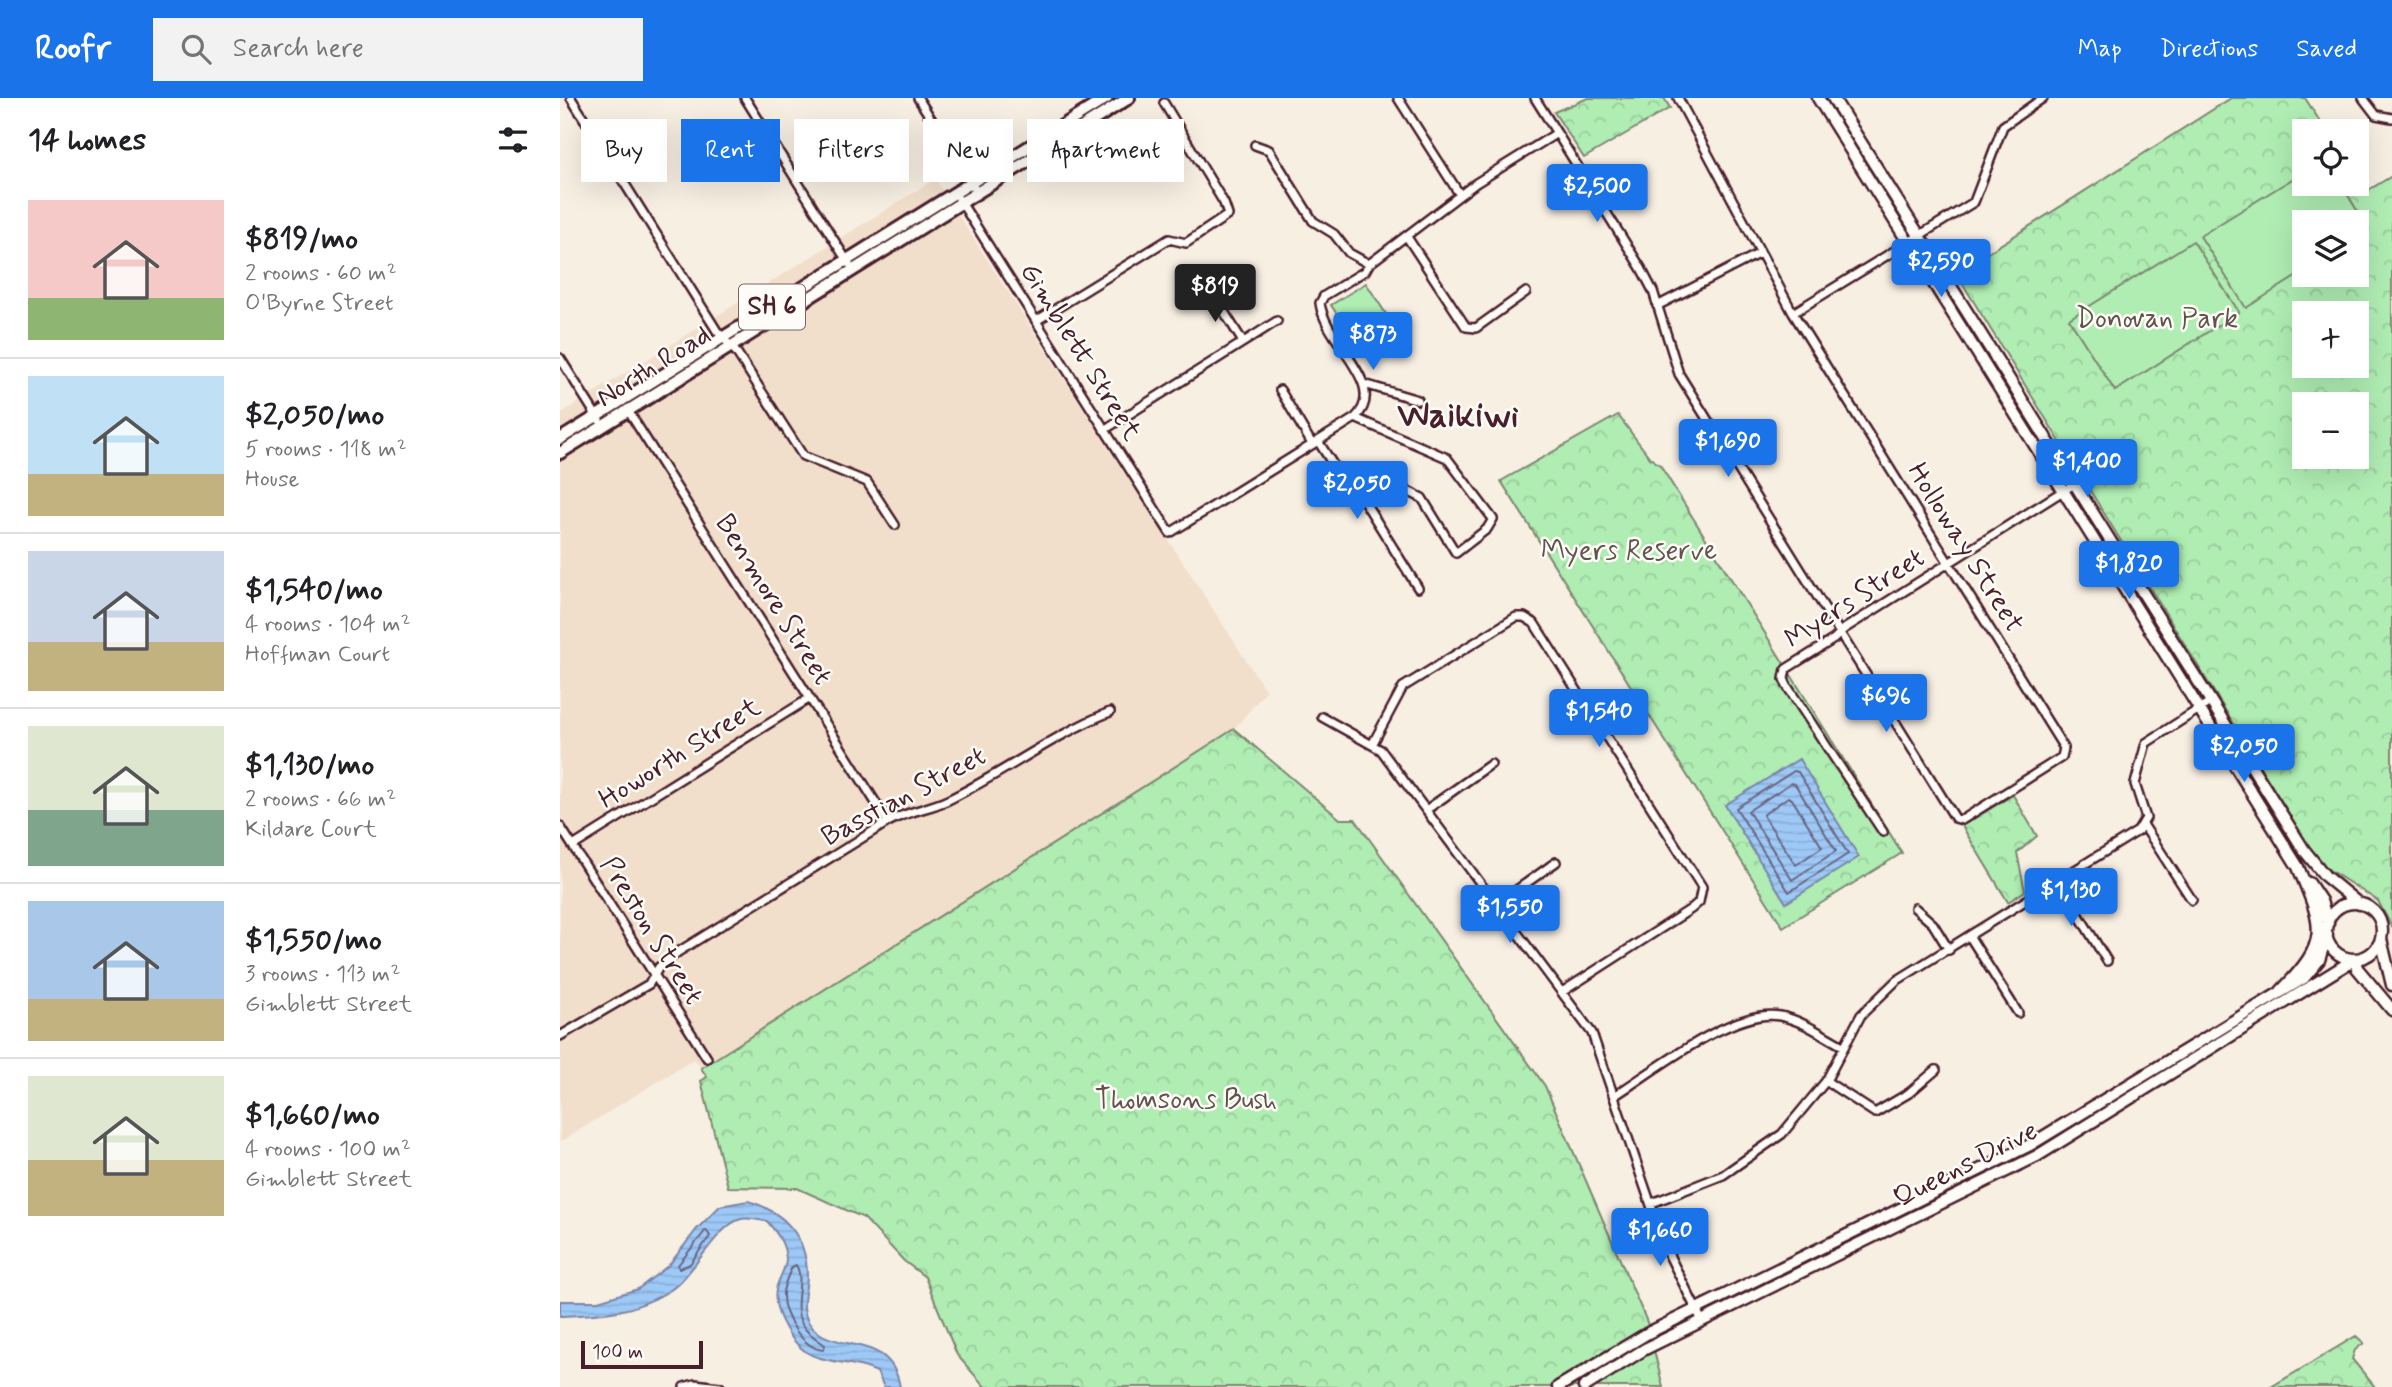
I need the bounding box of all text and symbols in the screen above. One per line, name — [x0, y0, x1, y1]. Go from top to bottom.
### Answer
search box — [153, 18, 643, 81]
text: Roofr — [35, 27, 111, 71]
icon: search — [177, 30, 215, 68]
text: Search here — [233, 32, 364, 66]
text: Map — [2078, 34, 2122, 65]
text: Directions — [2160, 34, 2258, 65]
text: Saved — [2296, 34, 2357, 65]
chip: Buy — [581, 119, 667, 182]
chip: Rent — [681, 119, 780, 182]
chip: Filters — [794, 119, 909, 182]
chip: New — [923, 119, 1013, 182]
chip: Apartment — [1027, 119, 1184, 182]
map controls — [2292, 119, 2369, 469]
button: locate — [2292, 119, 2369, 196]
text: 14 homes — [28, 121, 146, 160]
icon: filters — [494, 121, 532, 159]
pin: $2,500 — [1540, 164, 1654, 224]
text: $2,500 — [1563, 172, 1631, 202]
button: layers — [2292, 210, 2369, 287]
text: $819/mo — [245, 220, 358, 259]
icon: home — [84, 228, 168, 312]
pin: $2,590 — [1884, 240, 1998, 299]
text: $2,590 — [1908, 247, 1975, 277]
street label: Gimblett Street — [1010, 256, 1150, 449]
text: 2 rooms · 60 m² — [245, 259, 397, 289]
pin: $819 — [1174, 264, 1256, 324]
text: $819 — [1191, 272, 1239, 302]
road number: SH 6 — [739, 284, 805, 330]
text: O'Byrne Street — [245, 289, 394, 319]
park label: Donovan Park — [2076, 301, 2238, 338]
button: + — [2292, 301, 2369, 378]
pin: $873 — [1332, 313, 1414, 372]
street label: North Road — [590, 317, 718, 417]
text: $873 — [1349, 320, 1397, 350]
button: − — [2292, 392, 2369, 469]
district label: Waikiwi — [1397, 393, 1519, 439]
text: $2,050/mo — [245, 396, 384, 435]
icon: home — [84, 404, 168, 488]
pin: $1,690 — [1671, 420, 1785, 479]
text: $1,690 — [1695, 427, 1761, 457]
text: 5 rooms · 118 m² — [245, 435, 407, 465]
pin: $1,400 — [2030, 440, 2144, 499]
text: $1,400 — [2052, 447, 2122, 477]
street label: Holloway Street — [1898, 456, 2032, 640]
pin: $2,050 — [1300, 462, 1414, 521]
text: House — [245, 465, 299, 495]
text: $2,050 — [1323, 469, 1391, 499]
street label: Benmore Street — [706, 507, 840, 693]
park label: Myers Reserve — [1541, 533, 1717, 570]
street label: Myers Street — [1778, 540, 1932, 658]
pin: $1,820 — [2072, 542, 2186, 601]
text: $1,820 — [2095, 549, 2163, 579]
text: $1,540/mo — [245, 571, 383, 610]
icon: home — [84, 579, 168, 663]
text: 4 rooms · 104 m² — [245, 610, 411, 640]
text: Hoffman Court — [245, 640, 390, 670]
pin: $696 — [1845, 674, 1927, 734]
text: $696 — [1861, 682, 1911, 712]
street label: Howorth Street — [592, 689, 768, 819]
pin: $1,540 — [1542, 690, 1656, 749]
text: $1,540 — [1565, 697, 1633, 727]
pin: $2,050 — [2187, 724, 2301, 784]
text: $2,050 — [2210, 732, 2278, 762]
street label: Basstian Street — [815, 738, 993, 856]
text: $1,130/mo — [245, 746, 374, 785]
icon: home — [84, 754, 168, 838]
text: 2 rooms · 66 m² — [245, 785, 396, 815]
text: Kildare Court — [245, 815, 377, 845]
street label: Preston Street — [591, 850, 711, 1012]
pin: $1,130 — [2014, 868, 2128, 928]
text: $1,130 — [2041, 876, 2101, 906]
pin: $1,550 — [1453, 886, 1567, 945]
text: $1,550 — [1477, 893, 1543, 923]
text: $1,550/mo — [245, 921, 382, 960]
icon: home — [84, 929, 168, 1013]
text: 3 rooms · 113 m² — [245, 960, 400, 990]
text: Gimblett Street — [245, 990, 412, 1020]
park label: Thomsons Bush — [1095, 1082, 1277, 1119]
text: $1,660/mo — [245, 1096, 380, 1135]
icon: home — [84, 1104, 168, 1188]
street label: Queens Drive — [1888, 1113, 2044, 1217]
text: 4 rooms · 100 m² — [245, 1135, 411, 1165]
text: Gimblett Street — [245, 1165, 412, 1195]
pin: $1,660 — [1603, 1208, 1717, 1268]
text: $1,660 — [1627, 1216, 1693, 1246]
scale bar — [581, 1338, 704, 1370]
text: 100 m — [592, 1340, 643, 1365]

